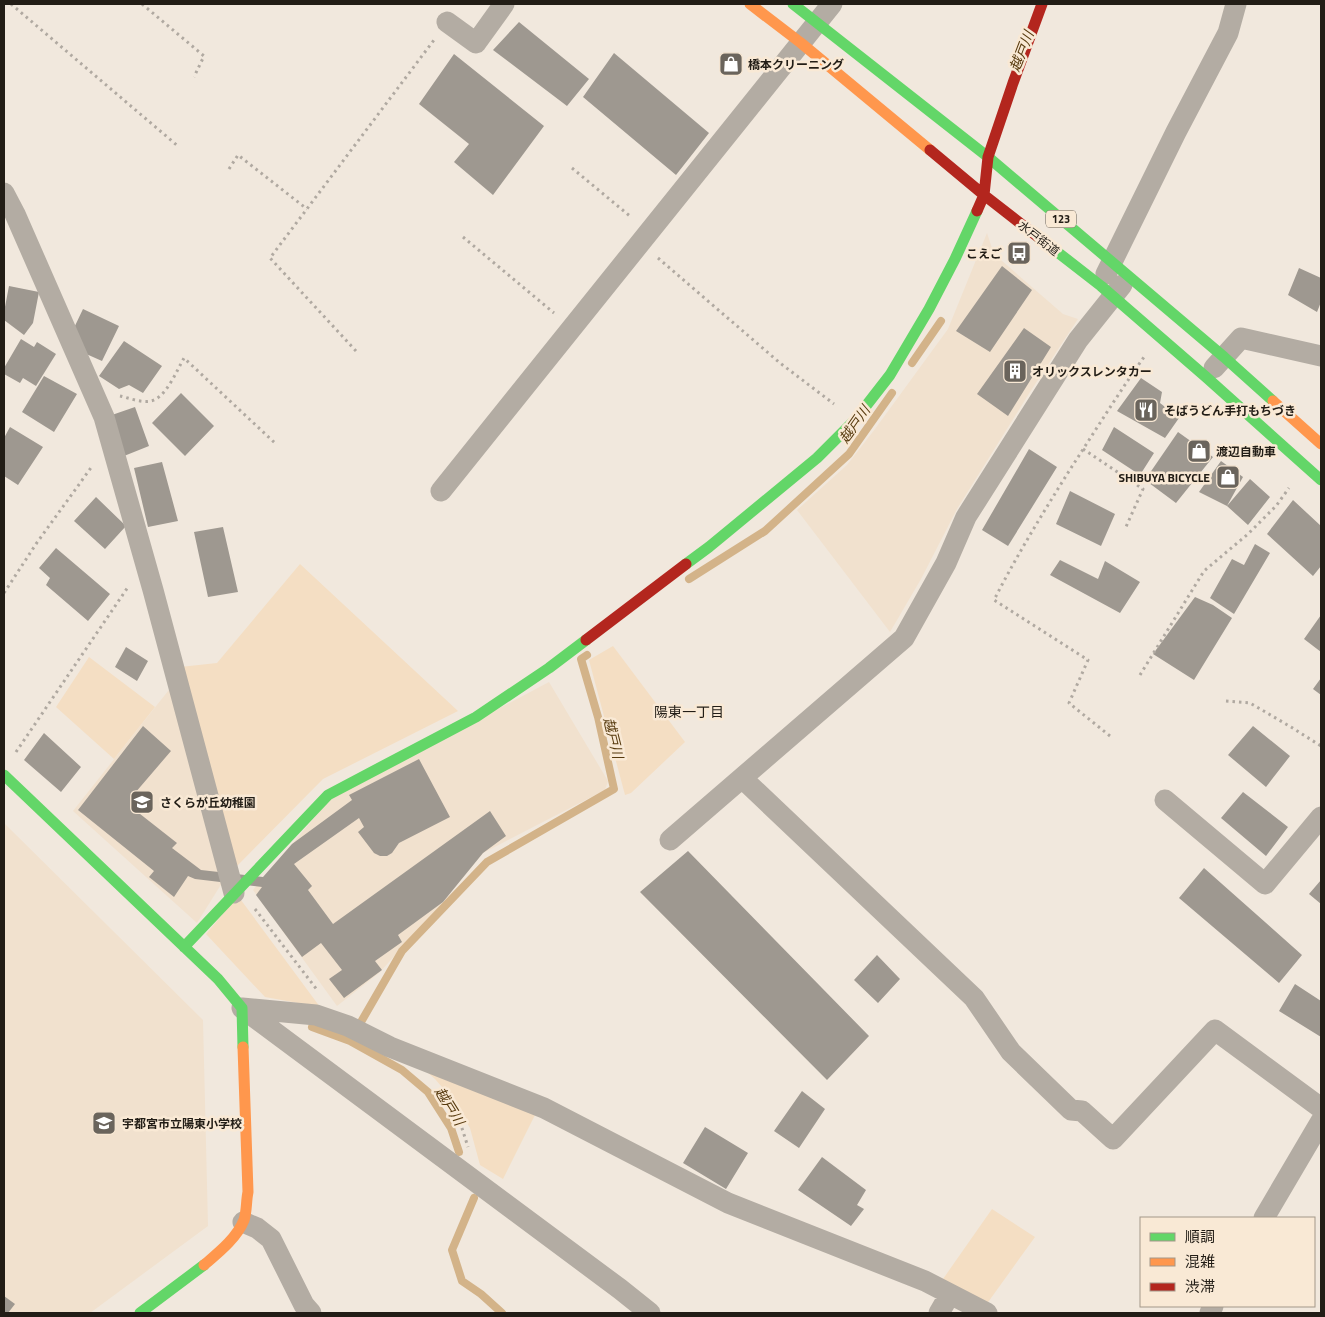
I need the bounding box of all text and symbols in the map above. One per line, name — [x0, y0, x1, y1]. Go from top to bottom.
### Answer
water label: 越戸川 — [1004, 26, 1039, 74]
shop icon: 橋本クリーニング — [718, 51, 744, 77]
place label: 橋本クリーニング — [748, 55, 844, 74]
road number: 123 — [1046, 210, 1076, 228]
street label: 水戸街道 — [1014, 216, 1064, 260]
bus stop icon: こえご — [1006, 240, 1032, 266]
place label: こえご — [966, 244, 1002, 263]
building icon: オリックスレンタカー — [1002, 358, 1028, 384]
place label: オリックスレンタカー — [1032, 362, 1152, 381]
restaurant icon: そばうどん手打もちづき — [1133, 397, 1159, 423]
water label: 越戸川 — [833, 399, 876, 447]
place label: そばうどん手打もちづき — [1164, 401, 1296, 420]
shop icon: 渡辺自動車 — [1186, 438, 1212, 464]
place label: 渡辺自動車 — [1216, 442, 1276, 461]
shop icon: SHIBUYA BICYCLE — [1215, 464, 1241, 490]
place label: SHIBUYA BICYCLE — [1118, 468, 1210, 487]
district label: 陽東一丁目 — [654, 701, 724, 722]
water label: 越戸川 — [599, 715, 630, 763]
school or university icon: さくらが丘幼稚園 — [129, 789, 155, 815]
place label: さくらが丘幼稚園 — [160, 793, 256, 812]
water label: 越戸川 — [430, 1083, 471, 1131]
school or university icon: 宇都宮市立陽東小学校 — [91, 1110, 117, 1136]
place label: 宇都宮市立陽東小学校 — [122, 1114, 242, 1133]
legend — [1140, 1217, 1315, 1307]
text: 順調 — [1185, 1225, 1215, 1248]
text: 混雑 — [1185, 1250, 1215, 1273]
text: 渋滞 — [1185, 1275, 1215, 1298]

